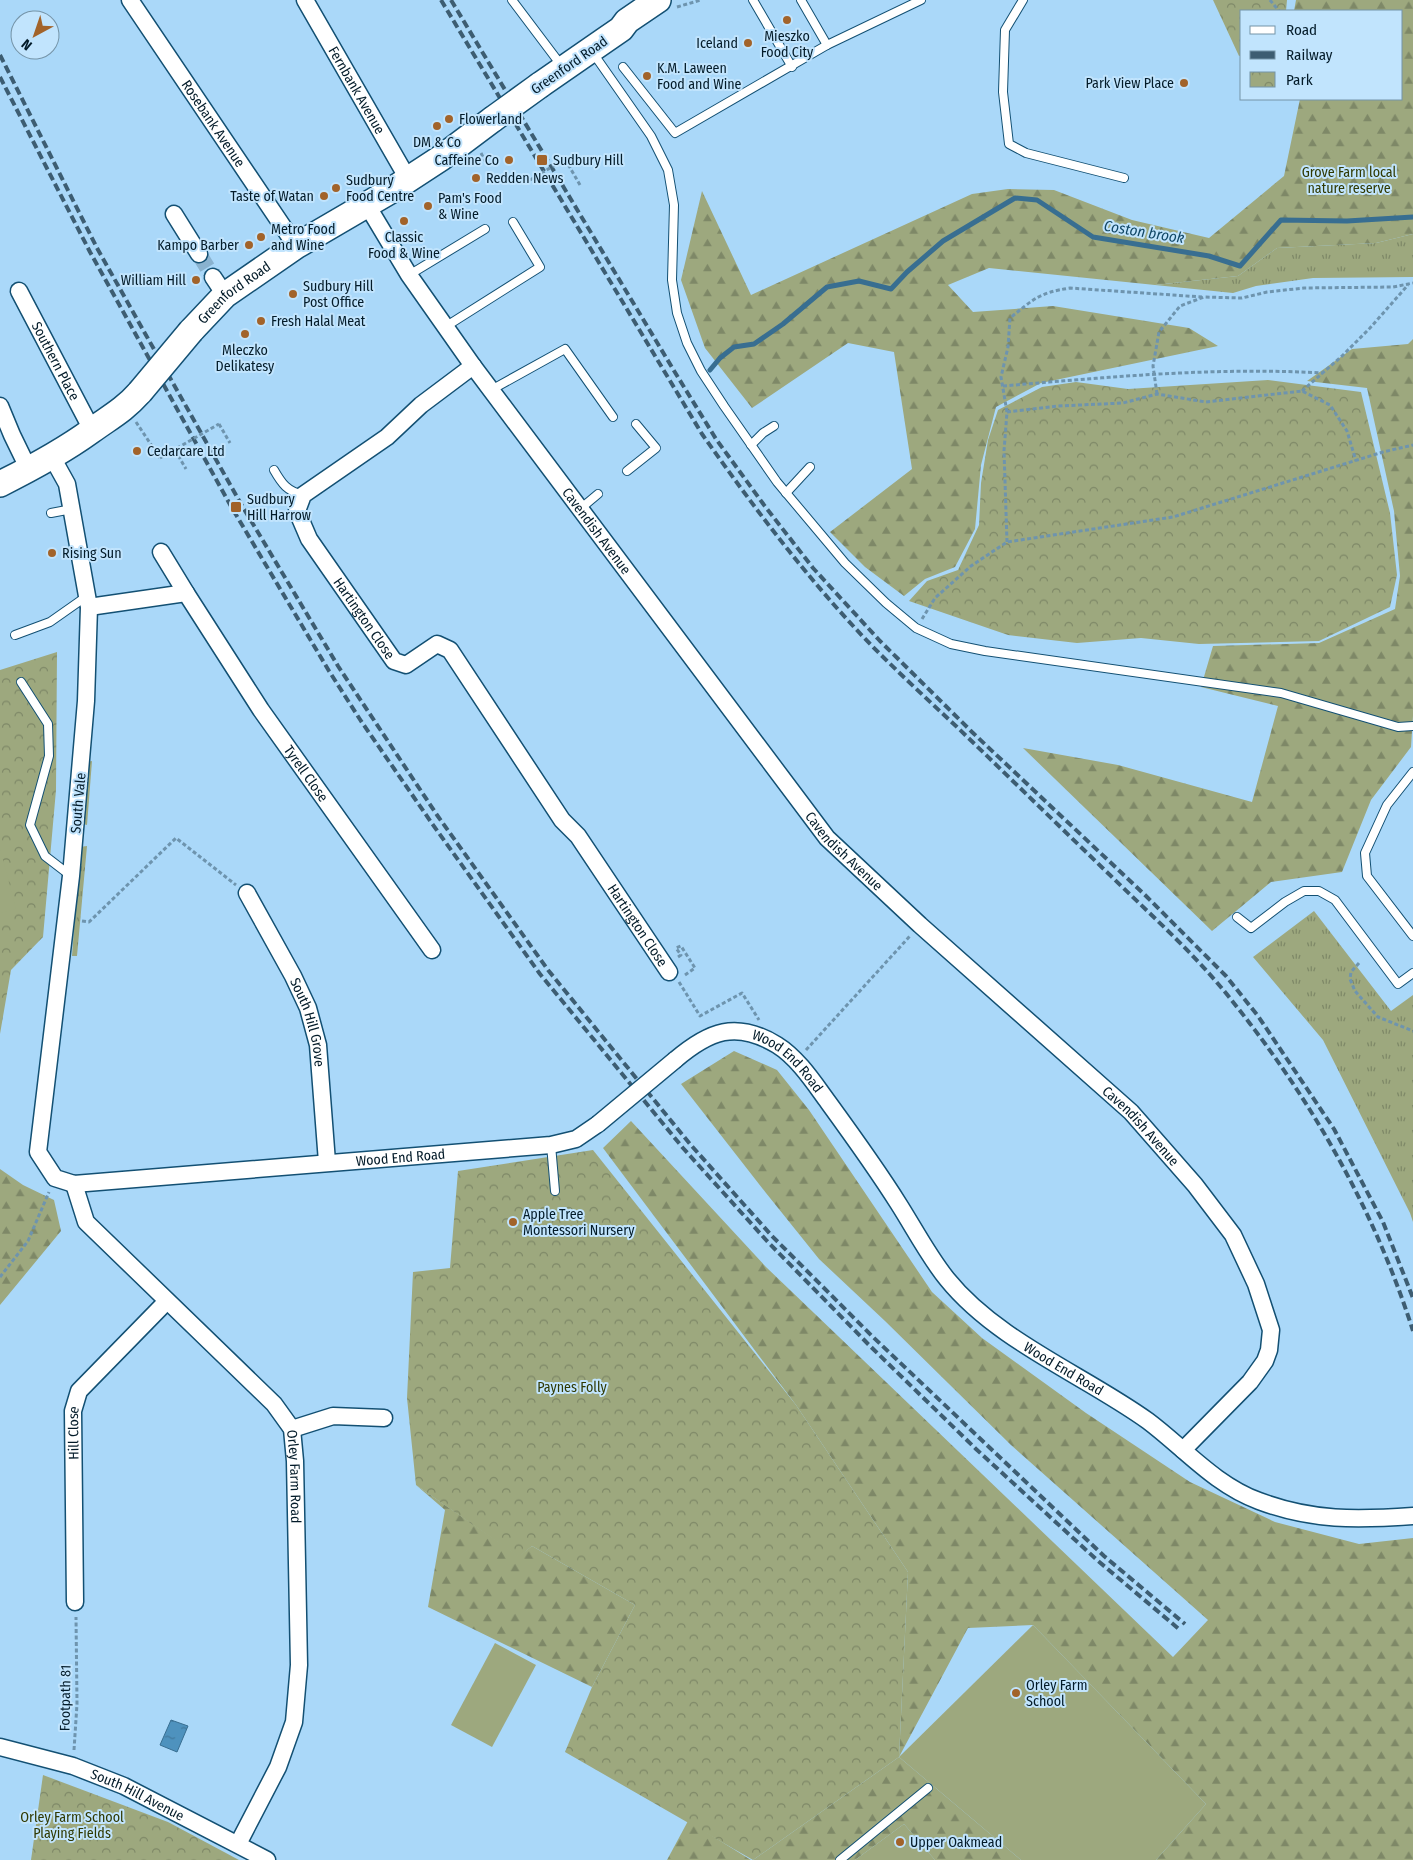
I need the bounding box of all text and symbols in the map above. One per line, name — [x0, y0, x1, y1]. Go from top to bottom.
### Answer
north arrow — [10, 10, 60, 60]
legend — [1240, 10, 1403, 100]
marker: Mieszko Food City — [781, 14, 793, 26]
text: Road — [1286, 21, 1317, 39]
place label: Mieszko Food City — [761, 28, 814, 61]
street label: Greenford Road — [528, 33, 611, 98]
text: N — [18, 35, 36, 54]
place label: Iceland — [696, 35, 738, 52]
marker: Iceland — [742, 37, 754, 49]
street label: Fernbank Avenue — [325, 44, 388, 137]
text: Railway — [1286, 46, 1333, 64]
place label: K.M. Laween Food and Wine — [657, 60, 742, 93]
marker: K.M. Laween Food and Wine — [641, 70, 653, 82]
text: Park — [1286, 71, 1313, 89]
place label: Park View Place — [1086, 75, 1174, 92]
street label: Rosebank Avenue — [178, 77, 248, 171]
marker: Park View Place — [1178, 77, 1190, 89]
place label: Flowerland — [459, 111, 522, 128]
marker: Flowerland — [443, 113, 455, 125]
marker: DM & Co — [431, 120, 443, 132]
place label: DM & Co — [413, 134, 461, 151]
place label: Caffeine Co — [435, 152, 499, 169]
place label: Sudbury Hill — [553, 152, 624, 169]
marker: Sudbury Hill — [535, 153, 549, 167]
marker: Caffeine Co — [503, 154, 515, 166]
park label: Grove Farm local nature reserve — [1302, 164, 1397, 197]
place label: Redden News — [486, 170, 564, 187]
place label: Sudbury Food Centre — [346, 172, 414, 205]
marker: Redden News — [470, 172, 482, 184]
marker: Sudbury Food Centre — [330, 182, 342, 194]
place label: Taste of Watan — [230, 188, 314, 205]
marker: Taste of Watan — [318, 190, 330, 202]
place label: Pam's Food & Wine — [438, 190, 502, 223]
marker: Pam's Food & Wine — [422, 200, 434, 212]
marker: Classic Food & Wine — [398, 215, 410, 227]
water label: Coston brook — [1103, 217, 1186, 247]
place label: Metro Food and Wine — [271, 221, 335, 254]
place label: Classic Food & Wine — [368, 229, 440, 262]
marker: Metro Food and Wine — [255, 231, 267, 243]
place label: Kampo Barber — [157, 237, 239, 254]
marker: Kampo Barber — [243, 239, 255, 251]
street label: Greenford Road — [194, 258, 274, 328]
place label: William Hill — [121, 272, 186, 289]
marker: William Hill — [190, 274, 202, 286]
place label: Sudbury Hill Post Office — [303, 278, 374, 311]
marker: Sudbury Hill Post Office — [287, 288, 299, 300]
place label: Fresh Halal Meat — [271, 313, 366, 330]
marker: Fresh Halal Meat — [255, 315, 267, 327]
street label: Southern Place — [28, 319, 83, 403]
marker: Mleczko Delikatesy — [239, 328, 251, 340]
place label: Mleczko Delikatesy — [216, 342, 275, 375]
place label: Cedarcare Ltd — [147, 443, 225, 460]
marker: Cedarcare Ltd — [131, 445, 143, 457]
street label: Cavendish Avenue — [558, 484, 634, 578]
place label: Sudbury Hill Harrow — [247, 491, 311, 524]
marker: Sudbury Hill Harrow — [229, 500, 243, 514]
place label: Rising Sun — [62, 545, 122, 562]
marker: Rising Sun — [46, 547, 58, 559]
street label: Hartington Close — [330, 574, 398, 663]
street label: Tyrell Close — [280, 742, 332, 805]
street label: South Vale — [67, 772, 90, 834]
street label: Cavendish Avenue — [801, 808, 886, 895]
street label: Hartington Close — [604, 881, 671, 970]
street label: South Hill Grove — [286, 975, 328, 1067]
street label: Wood End Road — [750, 1026, 826, 1096]
street label: Cavendish Avenue — [1099, 1083, 1182, 1170]
street label: Wood End Road — [355, 1146, 446, 1170]
place label: Apple Tree Montessori Nursery — [523, 1206, 635, 1239]
marker: Apple Tree Montessori Nursery — [507, 1216, 519, 1228]
street label: Wood End Road — [1020, 1339, 1106, 1399]
park label: Paynes Folly — [537, 1379, 608, 1396]
street label: Hill Close — [65, 1404, 83, 1460]
street label: Orley Farm Road — [283, 1429, 304, 1524]
street label: Footpath 81 — [56, 1665, 75, 1731]
place label: Orley Farm School — [1026, 1677, 1088, 1710]
marker: Orley Farm School — [1010, 1687, 1022, 1699]
street label: South Hill Avenue — [88, 1766, 187, 1825]
park label: Orley Farm School Playing Fields — [20, 1809, 124, 1842]
place label: Upper Oakmead — [910, 1834, 1002, 1851]
marker: Upper Oakmead — [894, 1836, 906, 1848]

